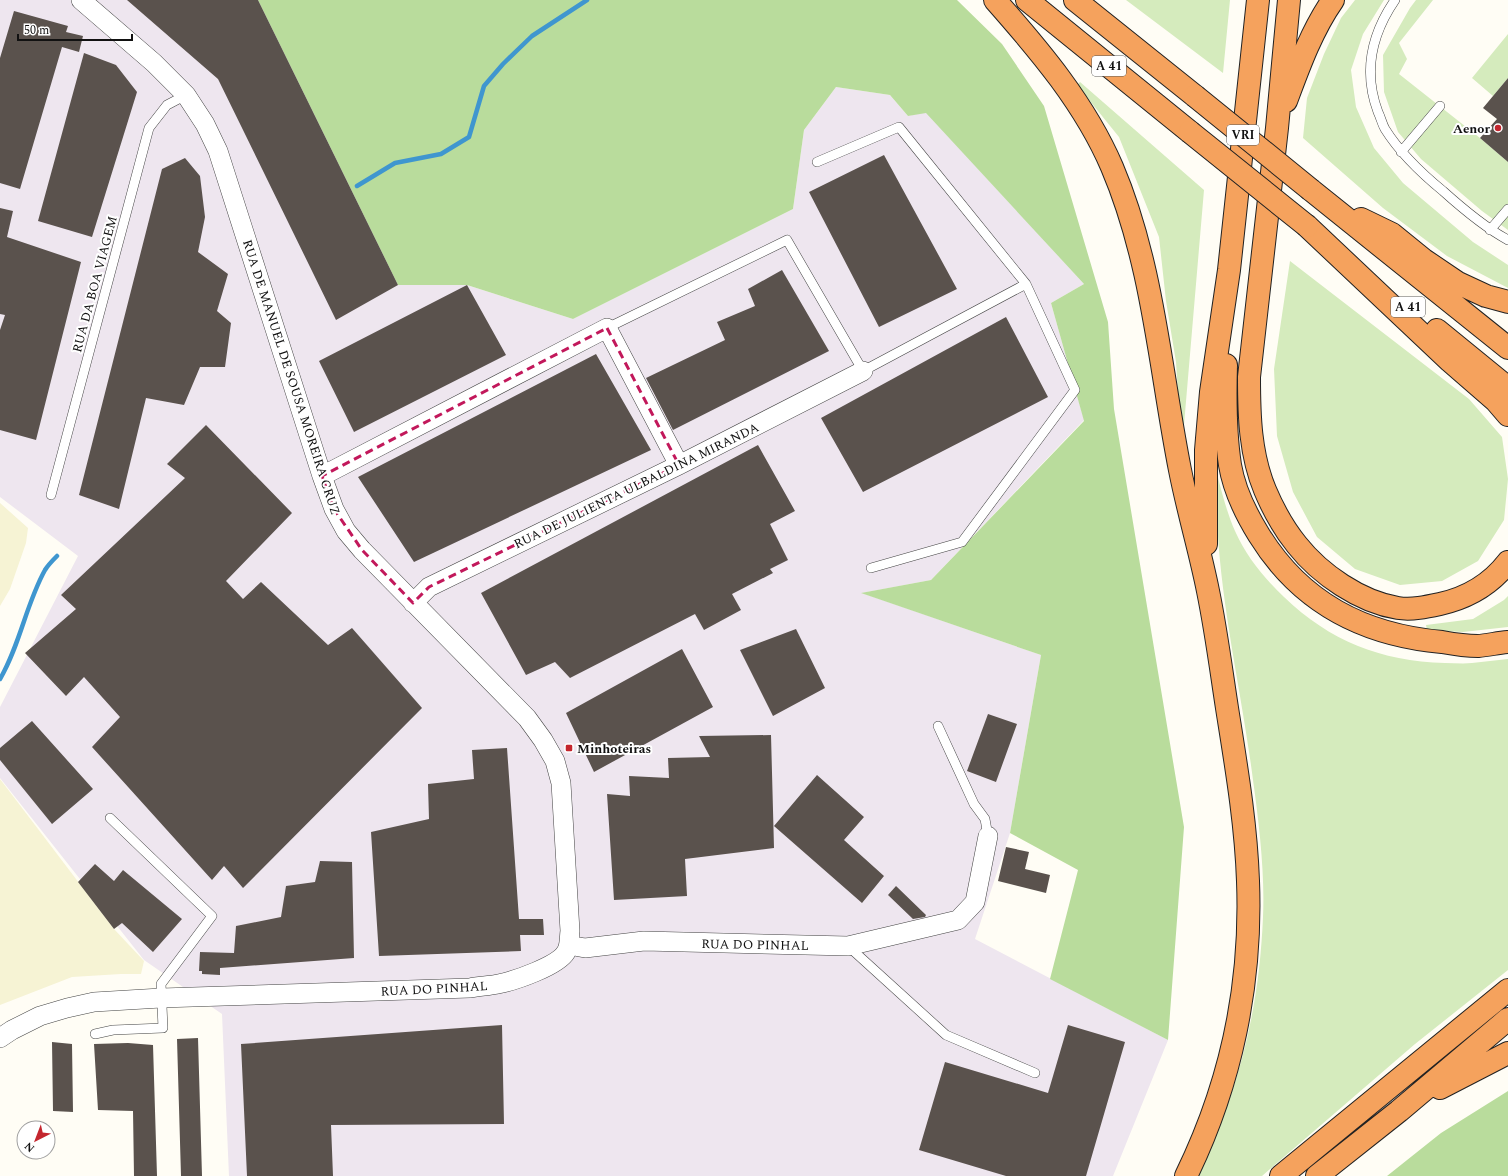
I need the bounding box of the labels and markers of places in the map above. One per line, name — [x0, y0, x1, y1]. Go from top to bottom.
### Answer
place label: Aenor — [1453, 119, 1490, 139]
marker: Aenor — [1493, 123, 1503, 133]
place label: Minhoteiras — [577, 739, 651, 759]
marker: Minhoteiras — [564, 743, 574, 753]

